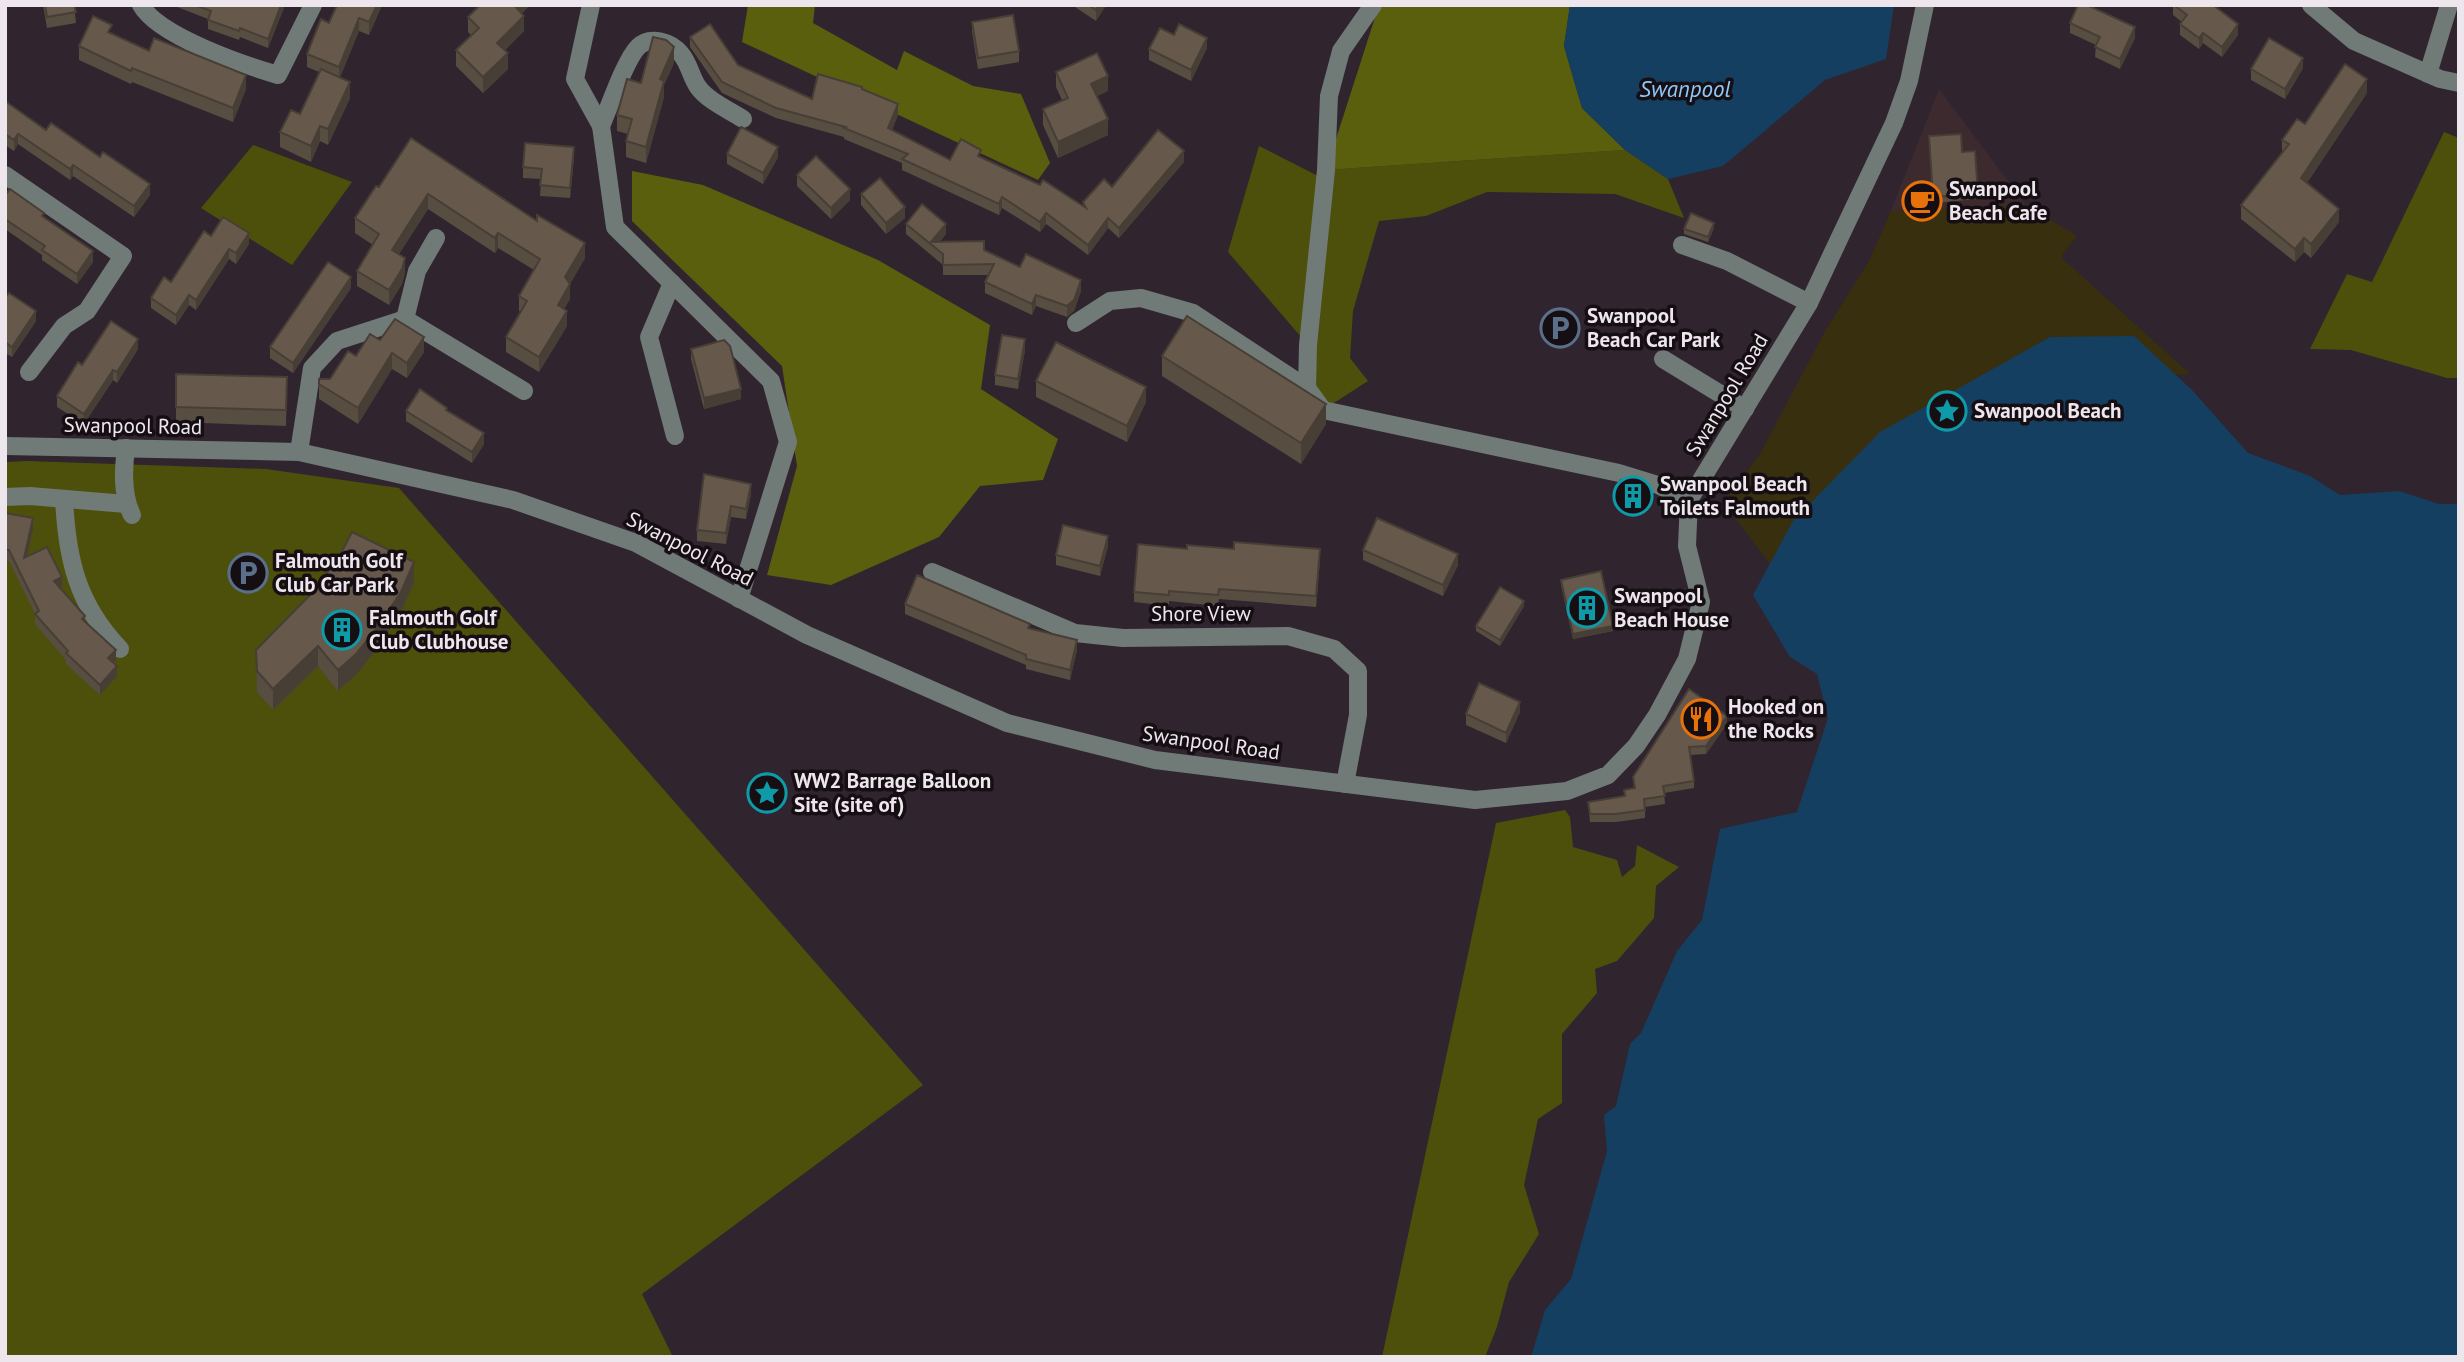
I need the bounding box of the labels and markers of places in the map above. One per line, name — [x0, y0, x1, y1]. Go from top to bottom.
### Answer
place label: Swanpool Beach Cafe — [1949, 175, 2047, 226]
cafe icon: Swanpool Beach Cafe — [1901, 180, 1943, 222]
place label: Swanpool Beach Car Park — [1587, 302, 1721, 353]
parking icon: Swanpool Beach Car Park — [1539, 307, 1581, 349]
place icon: Swanpool Beach — [1926, 390, 1968, 432]
place label: Swanpool Beach — [1974, 397, 2122, 424]
place label: Swanpool Beach Toilets Falmouth — [1660, 470, 1810, 521]
building icon: Swanpool Beach Toilets Falmouth — [1612, 475, 1654, 517]
place label: Falmouth Golf Club Car Park — [275, 547, 404, 598]
parking icon: Falmouth Golf Club Car Park — [227, 552, 269, 594]
place label: Swanpool Beach House — [1614, 582, 1729, 633]
building icon: Swanpool Beach House — [1566, 587, 1608, 629]
place label: Falmouth Golf Club Clubhouse — [369, 604, 509, 655]
building icon: Falmouth Golf Club Clubhouse — [321, 609, 363, 651]
place label: Hooked on the Rocks — [1728, 693, 1824, 744]
restaurant icon: Hooked on the Rocks — [1680, 698, 1722, 740]
place label: WW2 Barrage Balloon Site (site of) — [794, 767, 991, 818]
place icon: WW2 Barrage Balloon Site (site of) — [746, 772, 788, 814]

